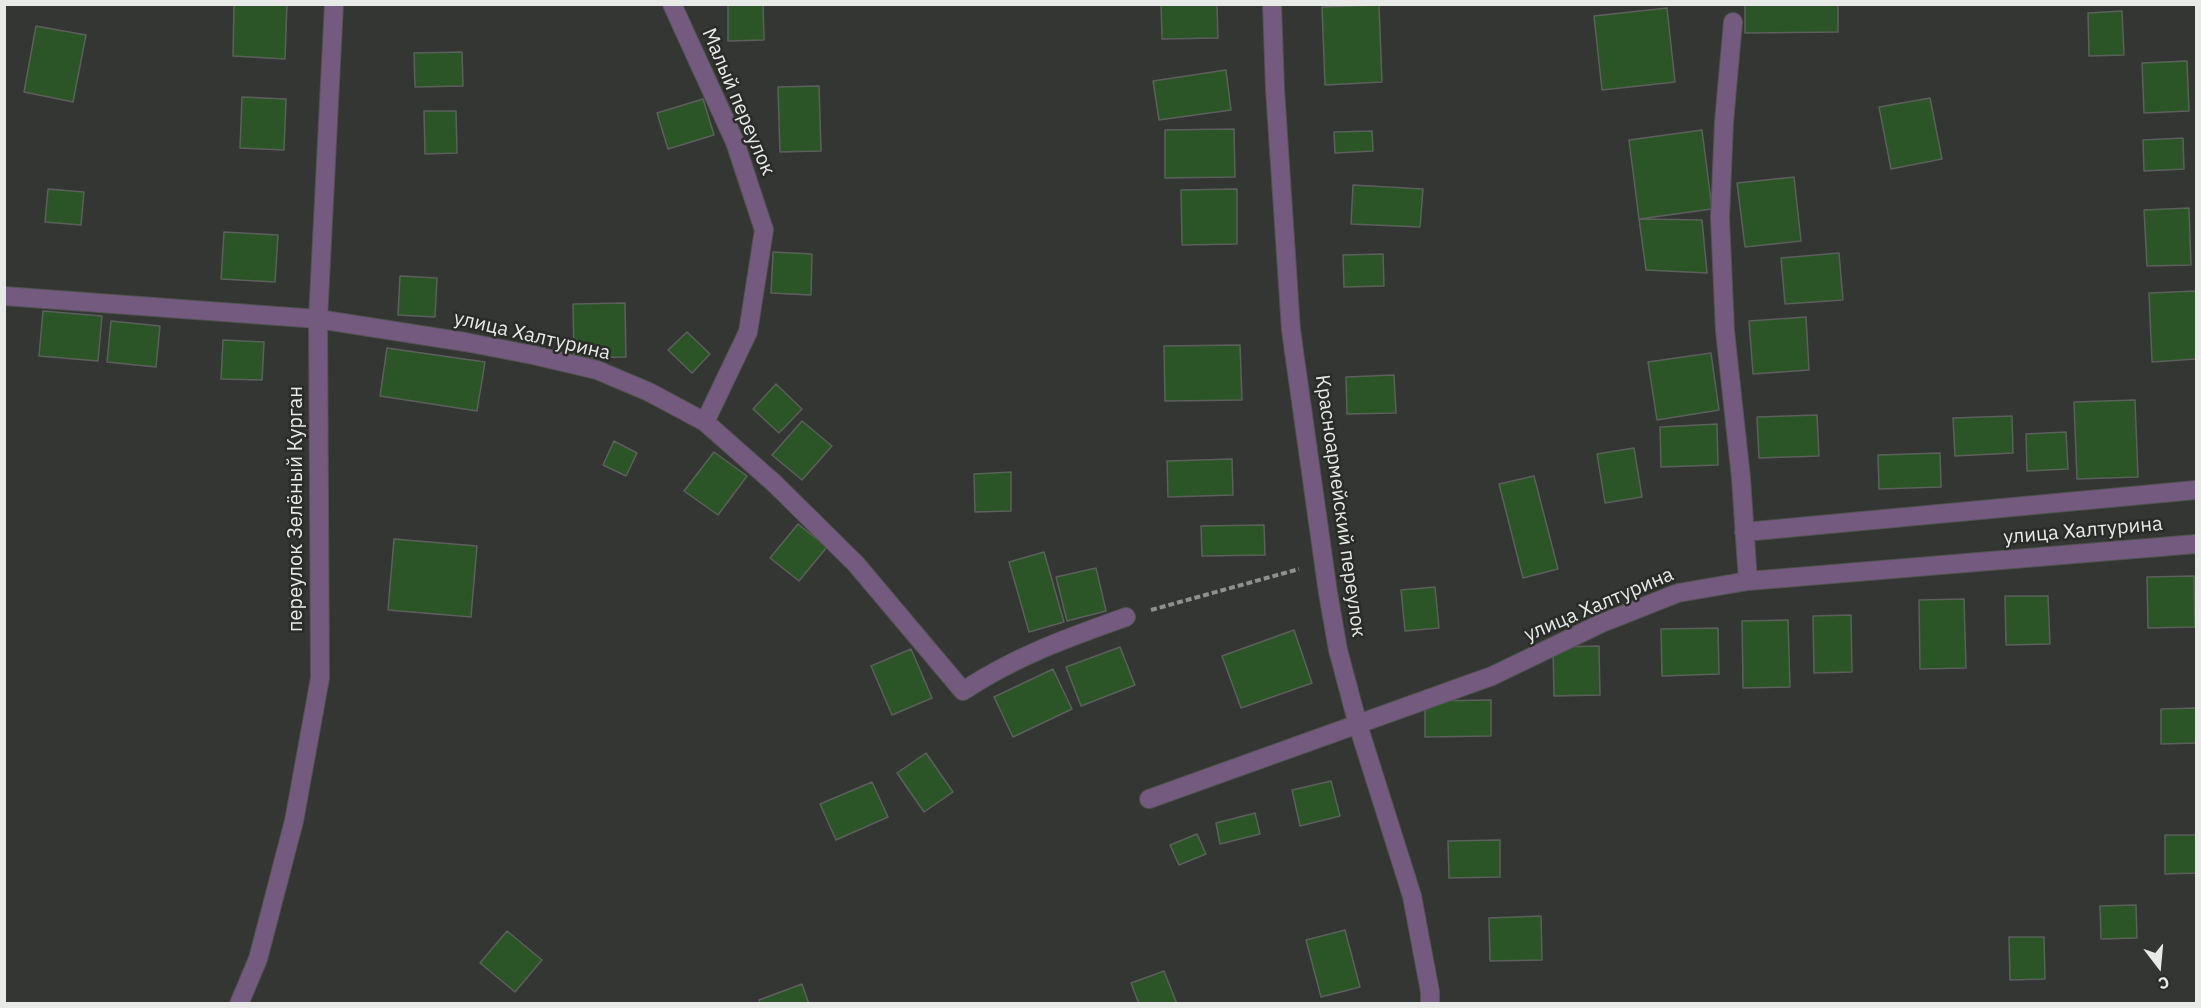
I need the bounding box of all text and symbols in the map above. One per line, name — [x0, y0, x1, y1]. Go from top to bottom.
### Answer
street label: Малый переулок — [696, 25, 780, 179]
street label: улица Халтурина — [451, 306, 613, 366]
street label: Красноармейский переулок — [1310, 373, 1370, 639]
street label: переулок Зелёный Курган — [284, 386, 308, 632]
street label: улица Халтурина — [2002, 512, 2164, 550]
street label: улица Халтурина — [1521, 563, 1677, 647]
north arrow — [2129, 936, 2189, 996]
text: С — [2156, 972, 2172, 994]

